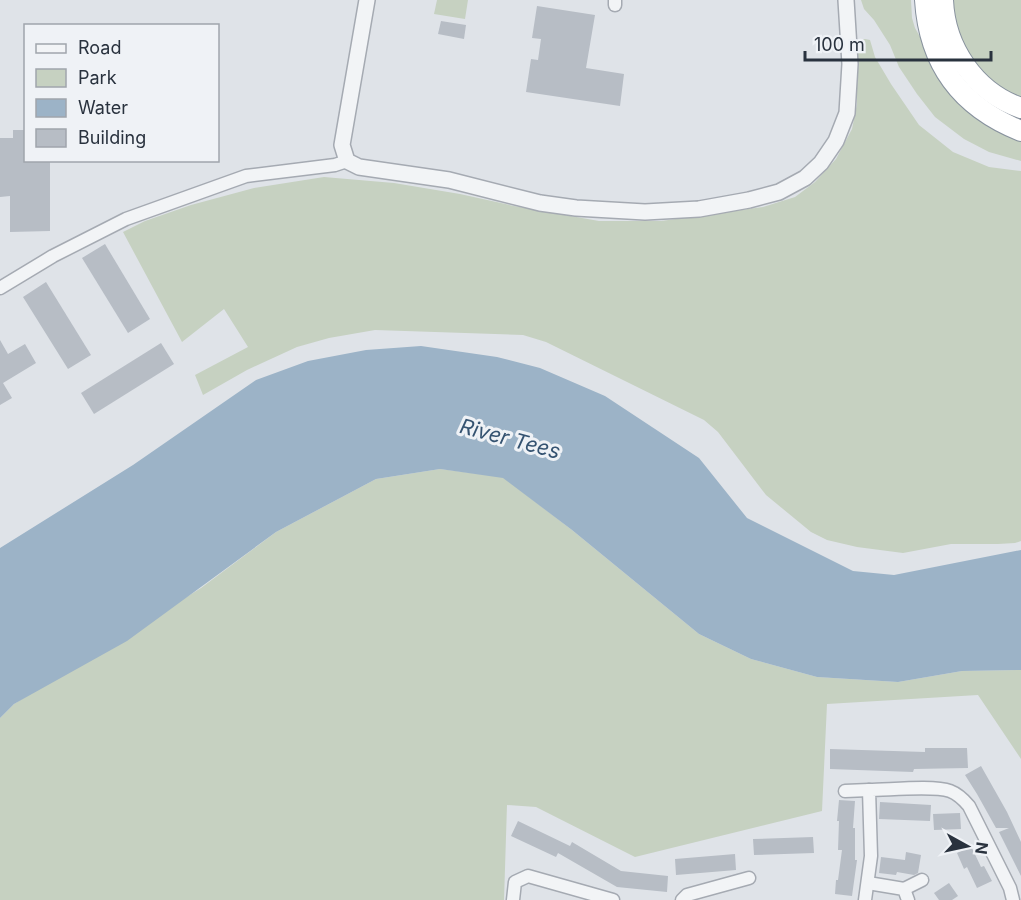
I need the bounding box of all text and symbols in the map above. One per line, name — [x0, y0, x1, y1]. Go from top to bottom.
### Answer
legend — [24, 24, 219, 162]
scale bar — [805, 24, 991, 62]
text: 100 m — [814, 34, 865, 55]
text: Road — [78, 37, 121, 58]
text: Park — [78, 67, 117, 88]
text: Water — [78, 97, 128, 118]
text: Building — [78, 127, 146, 148]
water label: River Tees — [457, 413, 563, 464]
north arrow — [937, 816, 997, 876]
text: N — [971, 841, 993, 856]

